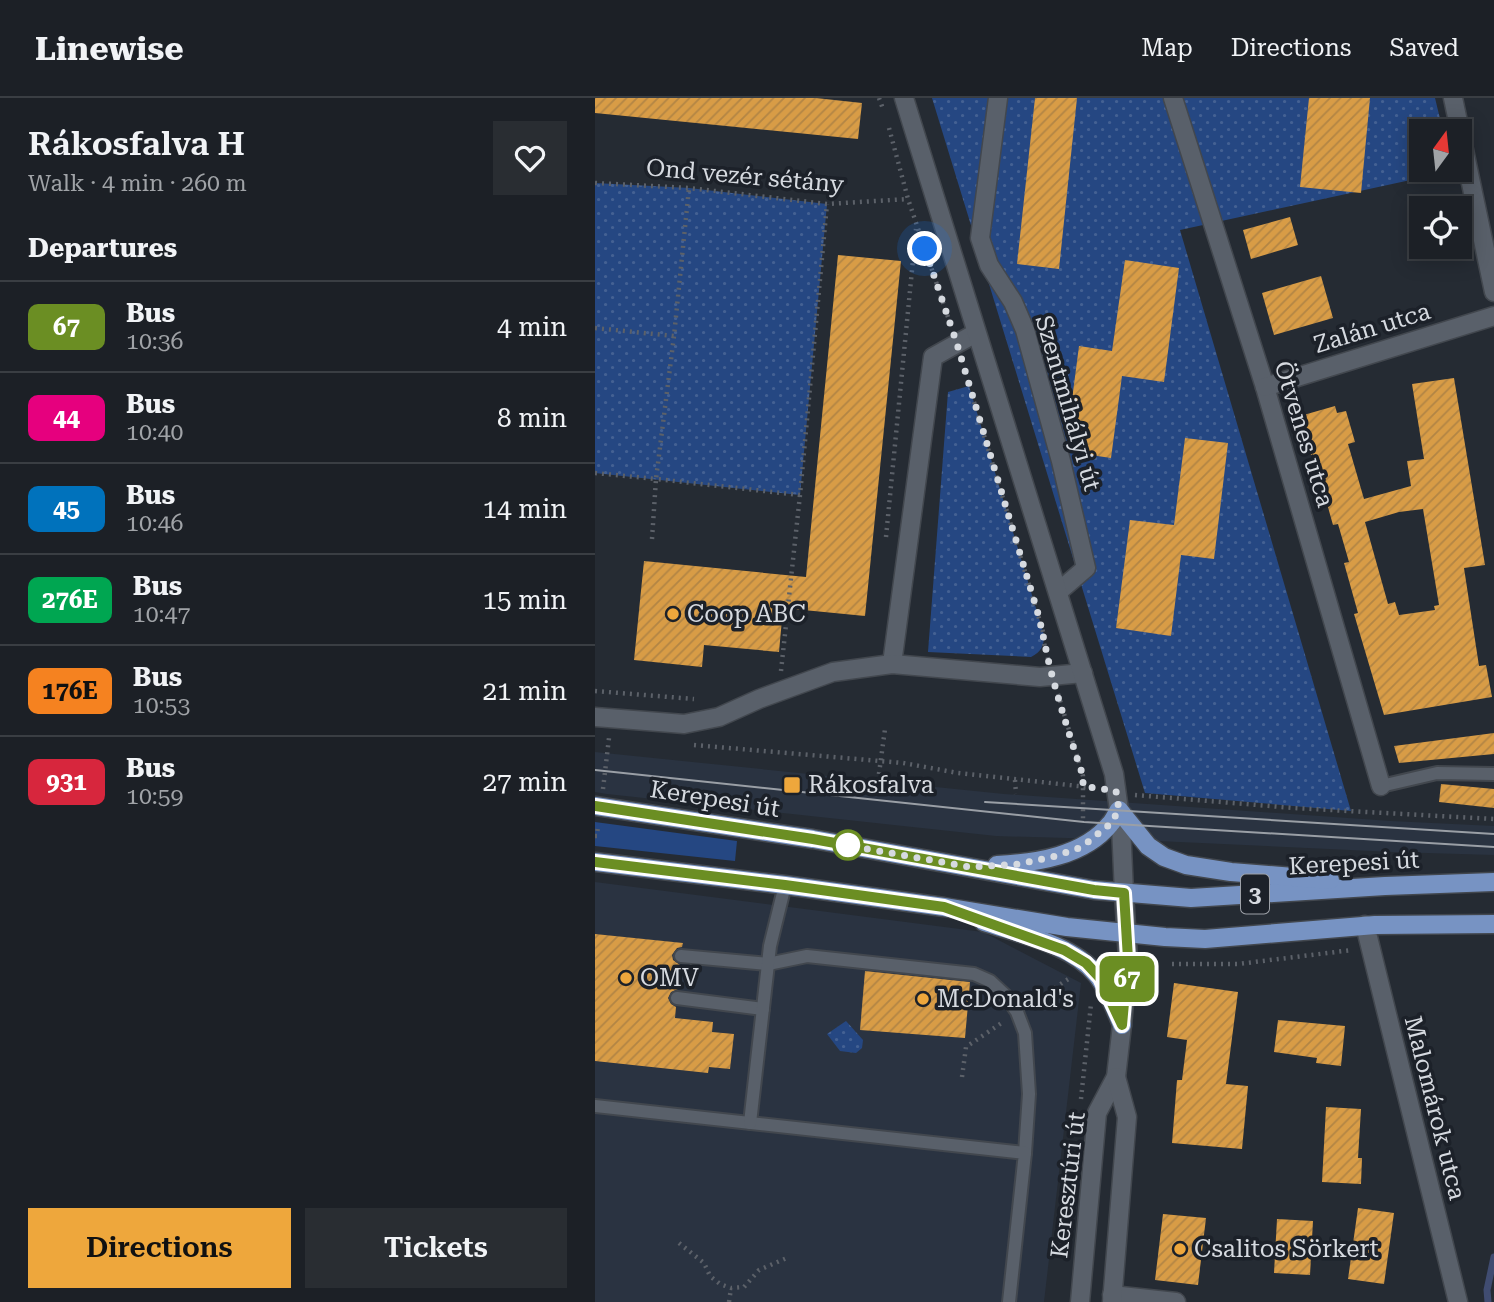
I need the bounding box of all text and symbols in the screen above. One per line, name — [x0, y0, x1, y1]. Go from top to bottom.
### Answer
text: Linewise — [35, 29, 184, 68]
text: Map — [1141, 34, 1193, 62]
text: Directions — [1231, 34, 1351, 62]
text: Saved — [1389, 34, 1459, 62]
north arrow — [1409, 119, 1472, 182]
map controls — [1409, 119, 1472, 259]
button: heart — [493, 121, 567, 195]
text: Rákosfalva H — [28, 124, 245, 163]
street label: Ond vezér sétány — [645, 153, 846, 199]
text: Walk · 4 min · 260 m — [28, 170, 247, 197]
button: locate — [1409, 196, 1472, 259]
your location — [907, 231, 942, 266]
text: Departures — [28, 233, 177, 263]
street label: Zalán utca — [1310, 297, 1434, 359]
text: Bus — [126, 298, 175, 328]
text: 4 min — [497, 312, 567, 342]
street label: Szentmihályi út — [1030, 312, 1106, 494]
text: 67 — [53, 313, 80, 341]
text: 10:36 — [126, 328, 183, 355]
street label: Ötvenes utca — [1269, 357, 1340, 510]
text: Bus — [126, 389, 175, 419]
text: 8 min — [497, 403, 567, 433]
text: 44 — [53, 404, 80, 432]
text: 10:40 — [126, 419, 183, 446]
text: Bus — [126, 480, 175, 510]
text: 14 min — [483, 494, 567, 524]
text: 45 — [53, 495, 80, 523]
text: 10:46 — [126, 510, 183, 537]
text: Bus — [133, 571, 182, 601]
text: 15 min — [483, 585, 567, 615]
text: 276E — [42, 586, 98, 614]
place label: Coop ABC — [687, 600, 806, 628]
text: 10:47 — [133, 601, 190, 628]
marker: Coop ABC — [665, 606, 681, 622]
text: Bus — [133, 662, 182, 692]
text: 21 min — [483, 676, 567, 706]
text: 176E — [42, 677, 98, 705]
text: 10:53 — [133, 692, 190, 719]
text: Bus — [126, 753, 175, 783]
text: 27 min — [483, 767, 567, 797]
text: 931 — [46, 768, 87, 796]
place label: Rákosfalva — [808, 771, 934, 799]
street label: Kerepesi út — [648, 775, 782, 823]
marker: Rákosfalva — [782, 775, 802, 795]
text: 10:59 — [126, 783, 183, 810]
unlabelled marker — [833, 830, 863, 860]
street label: Kerepesi út — [1288, 846, 1420, 880]
road number: 3 — [1241, 874, 1269, 914]
line badge: 67 — [1095, 956, 1159, 1002]
place label: OMV — [640, 964, 699, 992]
text: 67 — [1114, 965, 1140, 993]
marker: OMV — [618, 970, 634, 986]
place label: McDonald's — [937, 985, 1074, 1013]
marker: McDonald's — [915, 991, 931, 1007]
street label: Malomárok utca — [1399, 1013, 1471, 1203]
street label: Keresztúri út — [1045, 1110, 1091, 1260]
button: Directions — [28, 1208, 291, 1288]
button: Tickets — [305, 1208, 567, 1288]
place label: Csalitos Sörkert — [1194, 1235, 1379, 1263]
marker: Csalitos Sörkert — [1172, 1241, 1188, 1257]

